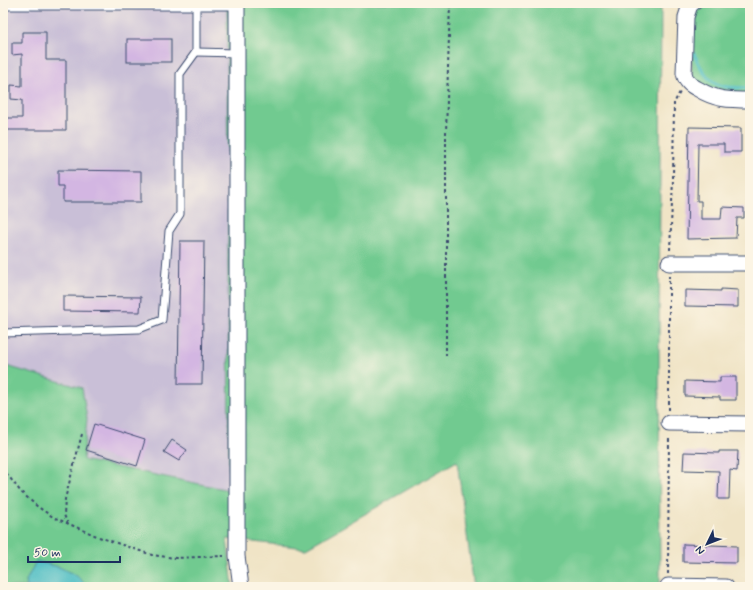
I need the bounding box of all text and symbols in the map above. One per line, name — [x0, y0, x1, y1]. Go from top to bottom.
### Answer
north arrow — [687, 524, 727, 564]
scale bar — [28, 538, 120, 564]
text: N — [693, 543, 708, 558]
text: 50 m — [34, 545, 61, 561]

